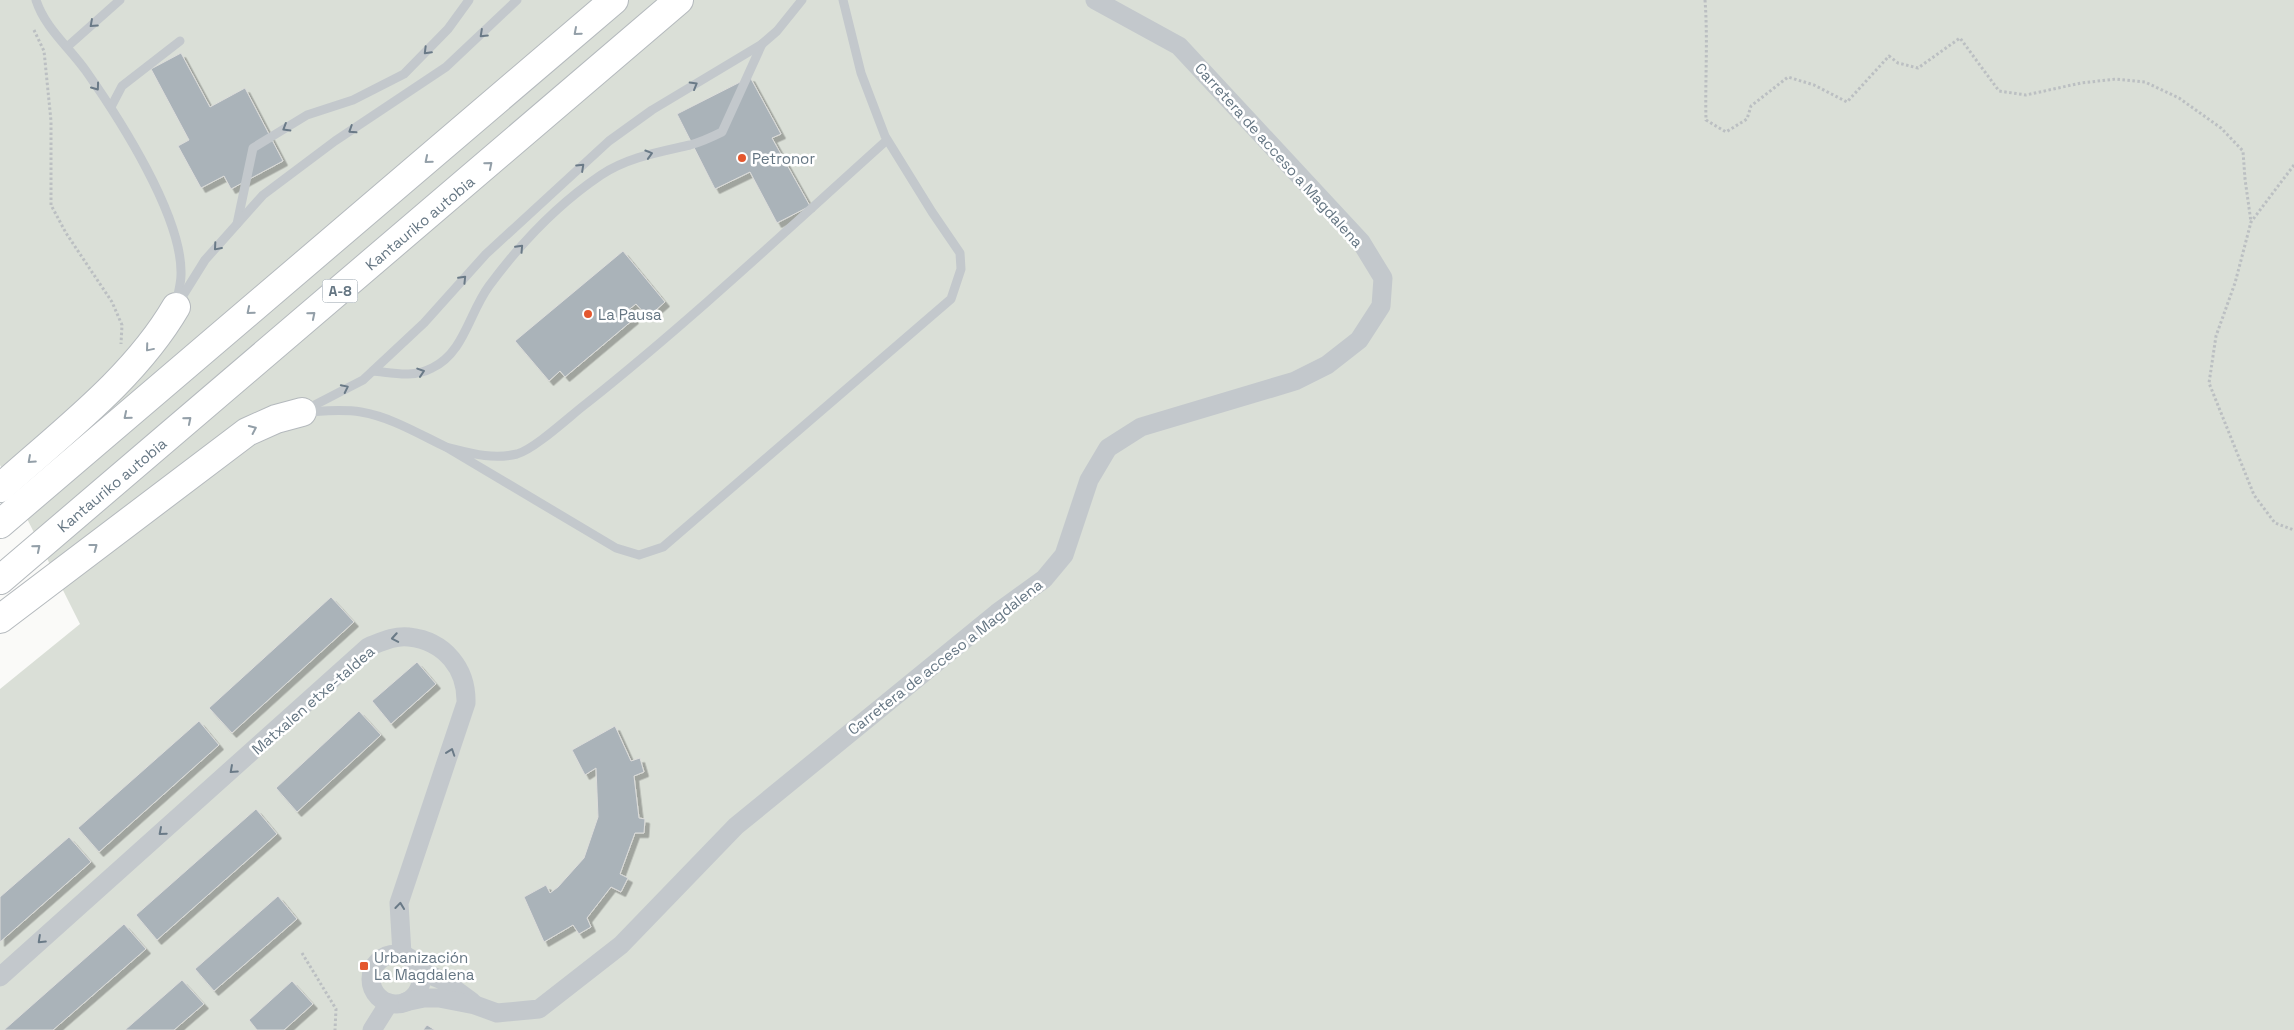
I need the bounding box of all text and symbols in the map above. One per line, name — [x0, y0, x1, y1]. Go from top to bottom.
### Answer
one-way arrow — [90, 18, 99, 27]
one-way arrow — [574, 26, 583, 35]
one-way arrow — [479, 28, 488, 37]
one-way arrow — [424, 45, 433, 54]
street label: Carretera de acceso a Magdalena — [1191, 59, 1367, 252]
one-way arrow — [90, 81, 99, 91]
one-way arrow — [688, 82, 697, 92]
one-way arrow — [283, 121, 292, 131]
one-way arrow — [348, 124, 358, 133]
place label: Petronor — [752, 149, 815, 168]
one-way arrow — [645, 150, 653, 160]
marker: Petronor — [736, 152, 748, 164]
one-way arrow — [424, 155, 433, 164]
one-way arrow — [483, 161, 492, 170]
one-way arrow — [575, 163, 584, 172]
street label: Kantauriko autobia — [361, 172, 479, 274]
one-way arrow — [213, 242, 222, 251]
one-way arrow — [514, 245, 523, 254]
one-way arrow — [457, 275, 466, 284]
road number: A-8 — [322, 280, 358, 302]
one-way arrow — [247, 305, 256, 314]
place label: La Pausa — [598, 305, 662, 324]
marker: La Pausa — [582, 308, 594, 320]
one-way arrow — [306, 312, 315, 321]
one-way arrow — [146, 342, 155, 351]
one-way arrow — [416, 368, 425, 378]
one-way arrow — [340, 384, 349, 395]
one-way arrow — [123, 411, 132, 420]
one-way arrow — [182, 417, 191, 426]
one-way arrow — [248, 425, 257, 436]
street label: Kantauriko autobia — [53, 434, 171, 536]
one-way arrow — [28, 454, 37, 463]
one-way arrow — [88, 544, 97, 552]
one-way arrow — [31, 545, 40, 554]
street label: Carretera de acceso a Magdalena — [844, 575, 1047, 739]
one-way arrow — [391, 633, 400, 643]
street label: Matxalen etxe-taldea — [248, 641, 379, 759]
one-way arrow — [445, 748, 455, 756]
one-way arrow — [229, 764, 238, 773]
one-way arrow — [159, 827, 168, 836]
one-way arrow — [394, 901, 405, 909]
one-way arrow — [37, 934, 46, 943]
place label: Urbanización La Magdalena — [374, 948, 475, 984]
marker: Urbanización La Magdalena — [358, 960, 370, 972]

